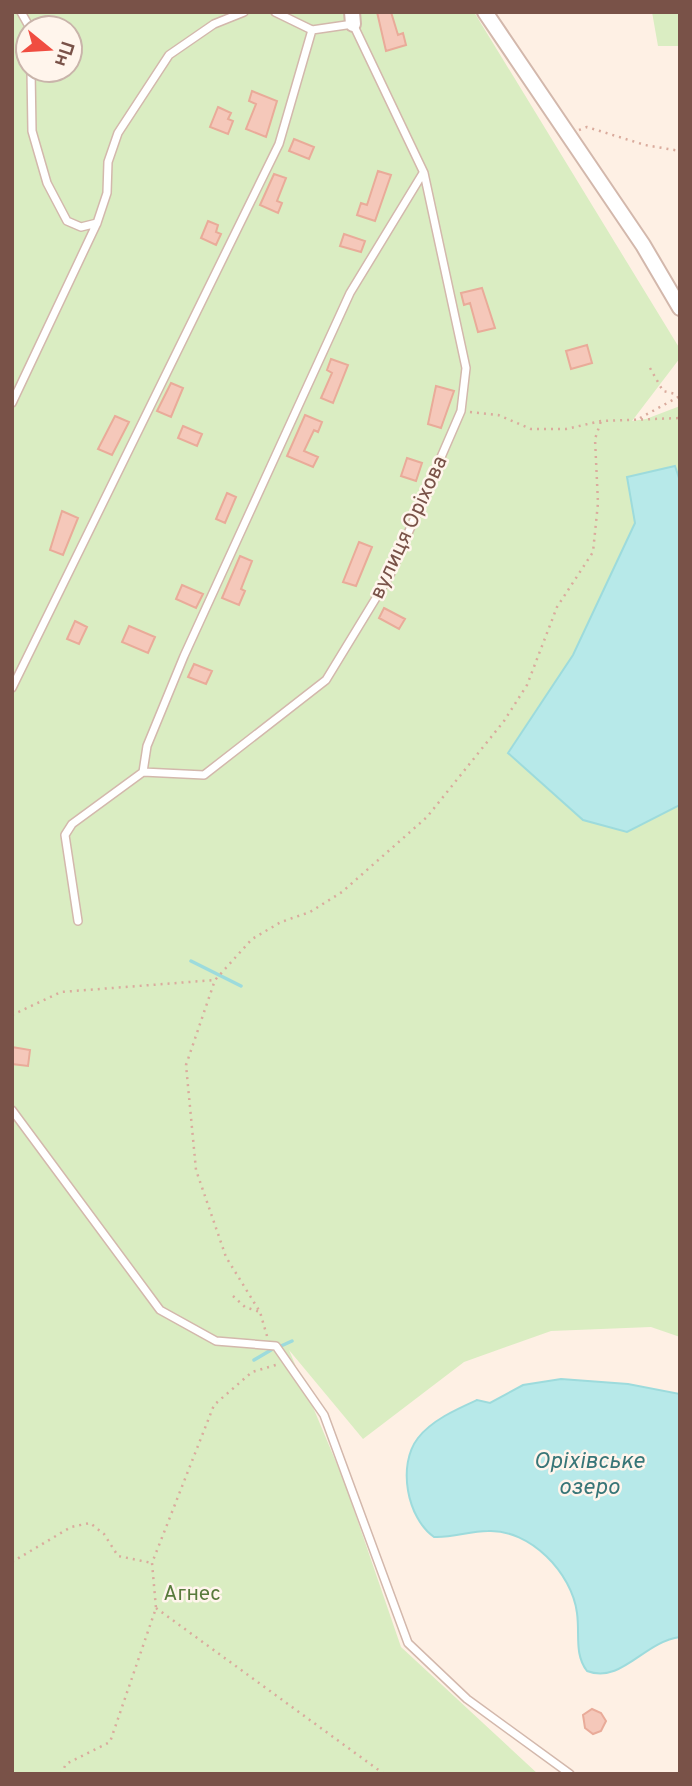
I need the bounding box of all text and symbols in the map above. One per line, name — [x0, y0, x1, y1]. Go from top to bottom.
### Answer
north arrow — [14, 14, 84, 84]
text: Пн — [48, 38, 79, 70]
street label: вулиця Оріхова — [364, 452, 454, 604]
water label: Оріхівське озеро — [534, 1448, 646, 1503]
park label: Агнес — [163, 1581, 221, 1608]

